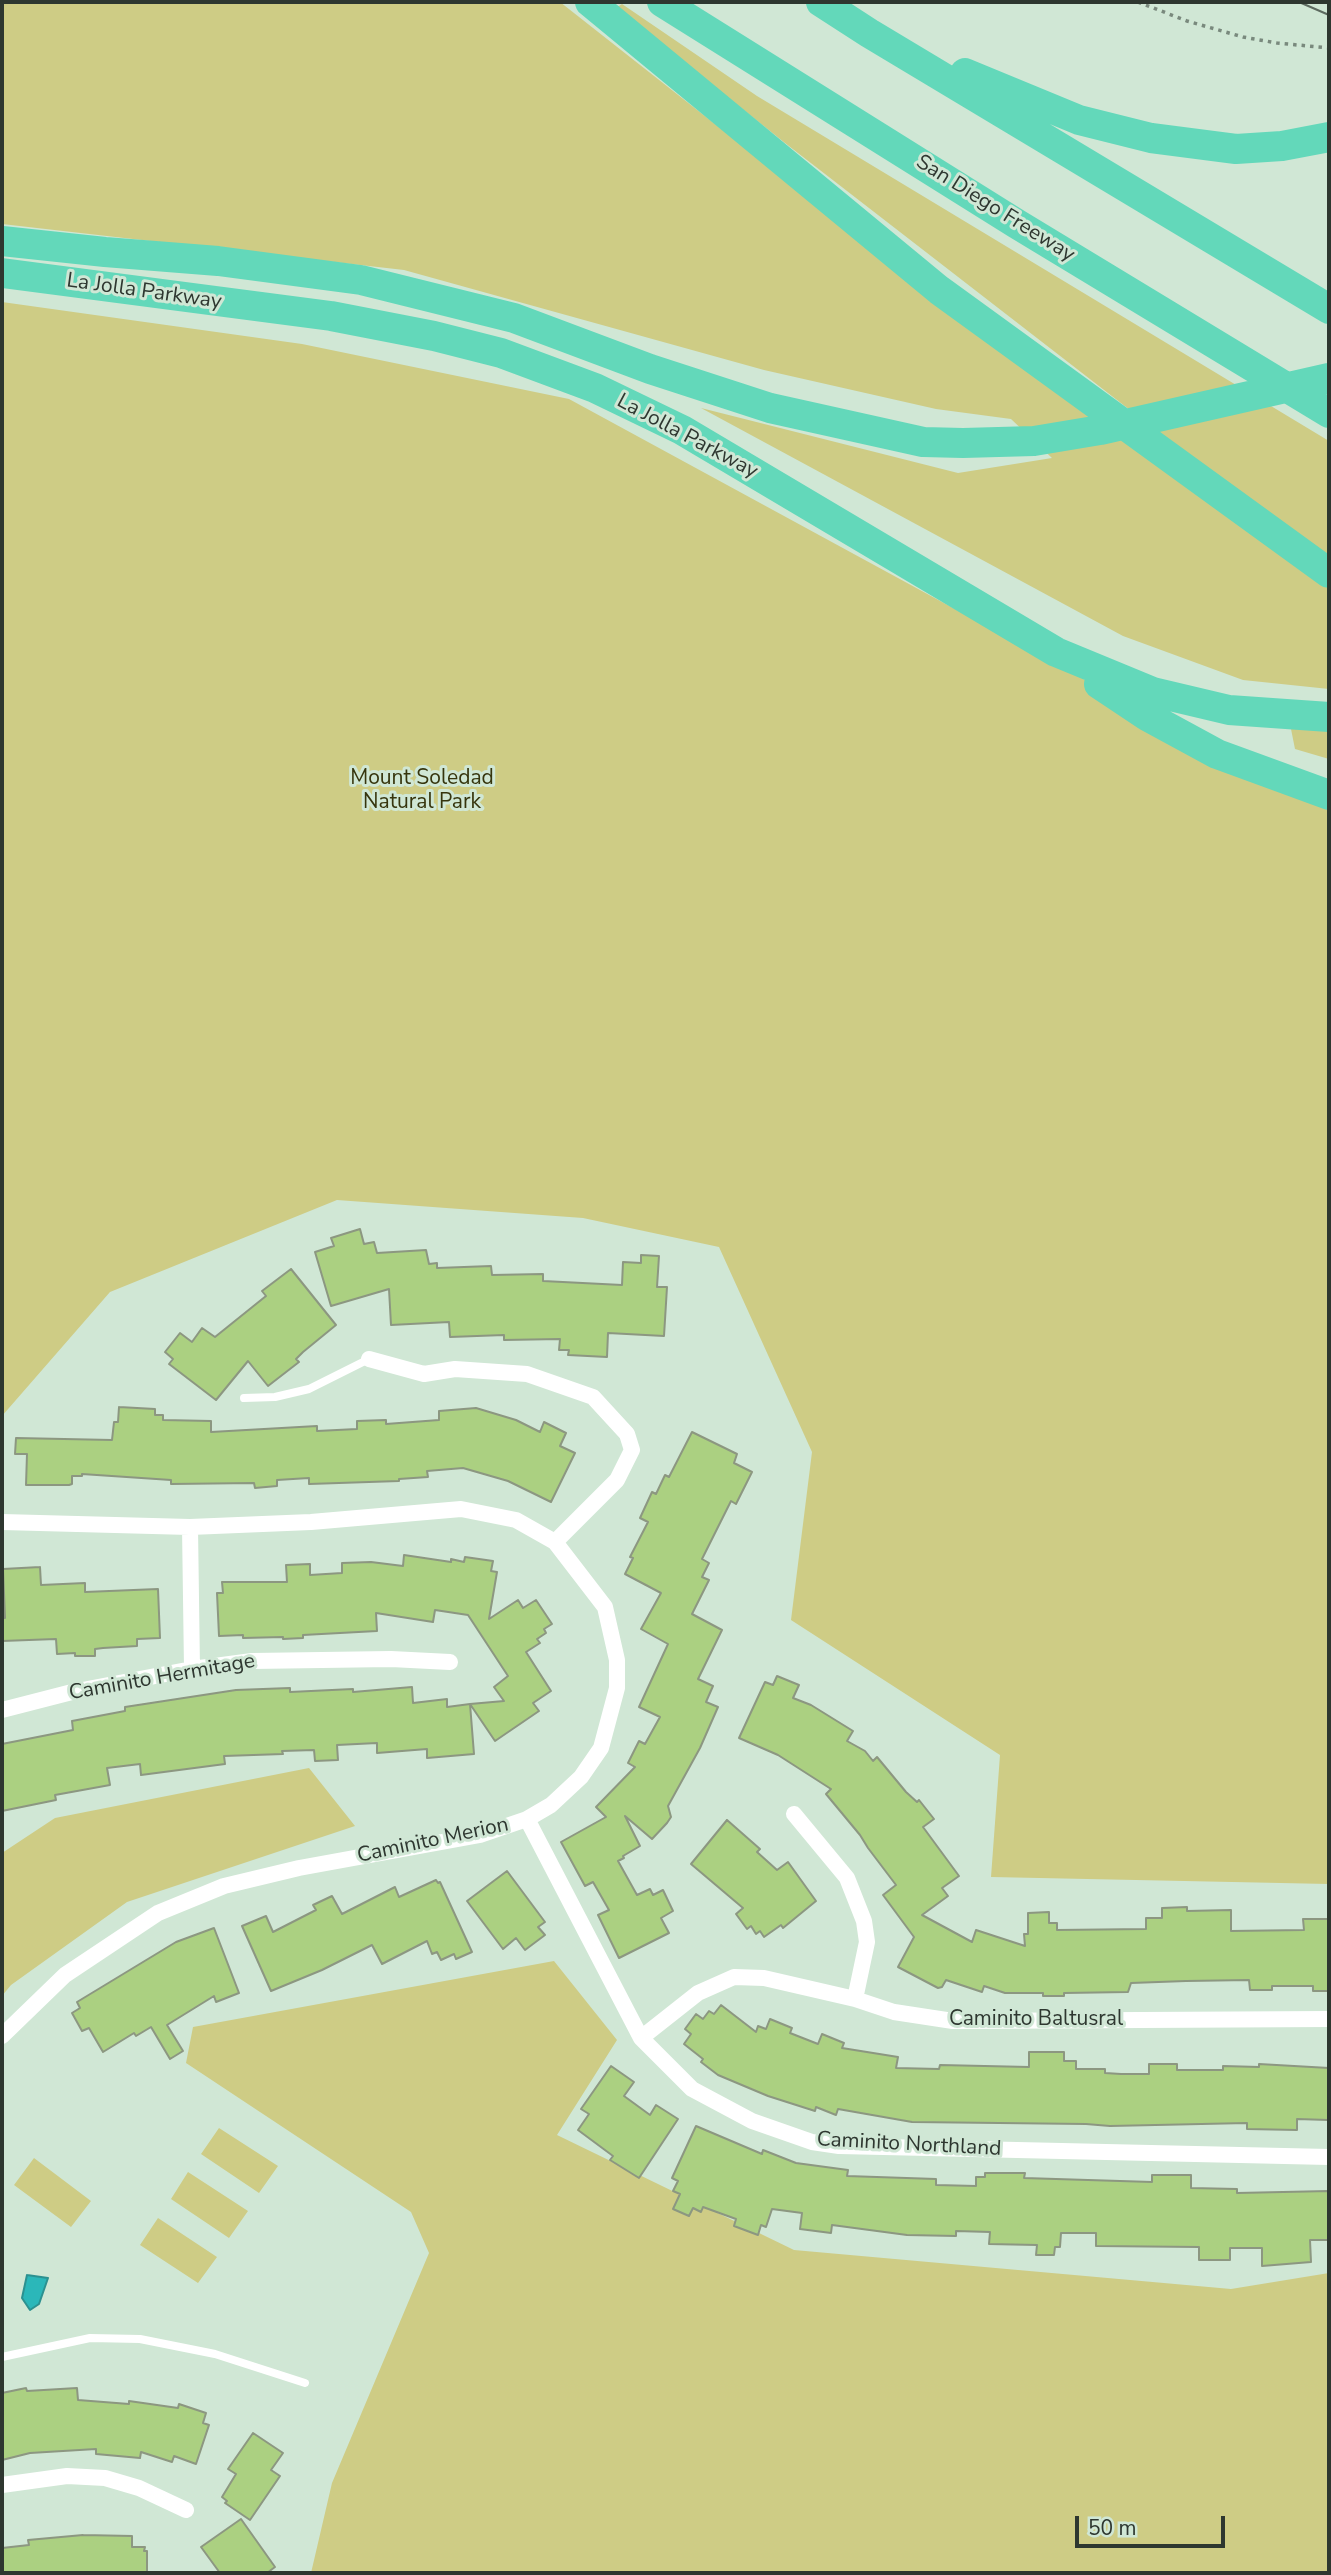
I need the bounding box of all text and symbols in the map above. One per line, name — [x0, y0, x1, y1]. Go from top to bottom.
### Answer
street label: San Diego Freeway — [911, 150, 1079, 268]
street label: La Jolla Parkway — [65, 269, 223, 315]
street label: La Jolla Parkway — [612, 389, 762, 485]
park label: Mount Soledad Natural Park — [350, 766, 494, 816]
street label: Caminito Hermitage — [67, 1649, 257, 1707]
street label: Caminito Merion — [355, 1813, 511, 1869]
street label: Caminito Baltusral — [949, 2007, 1123, 2033]
street label: Caminito Northland — [816, 2128, 1002, 2162]
scale bar — [1079, 2502, 1230, 2546]
text: 50 m — [1088, 2514, 1137, 2542]

